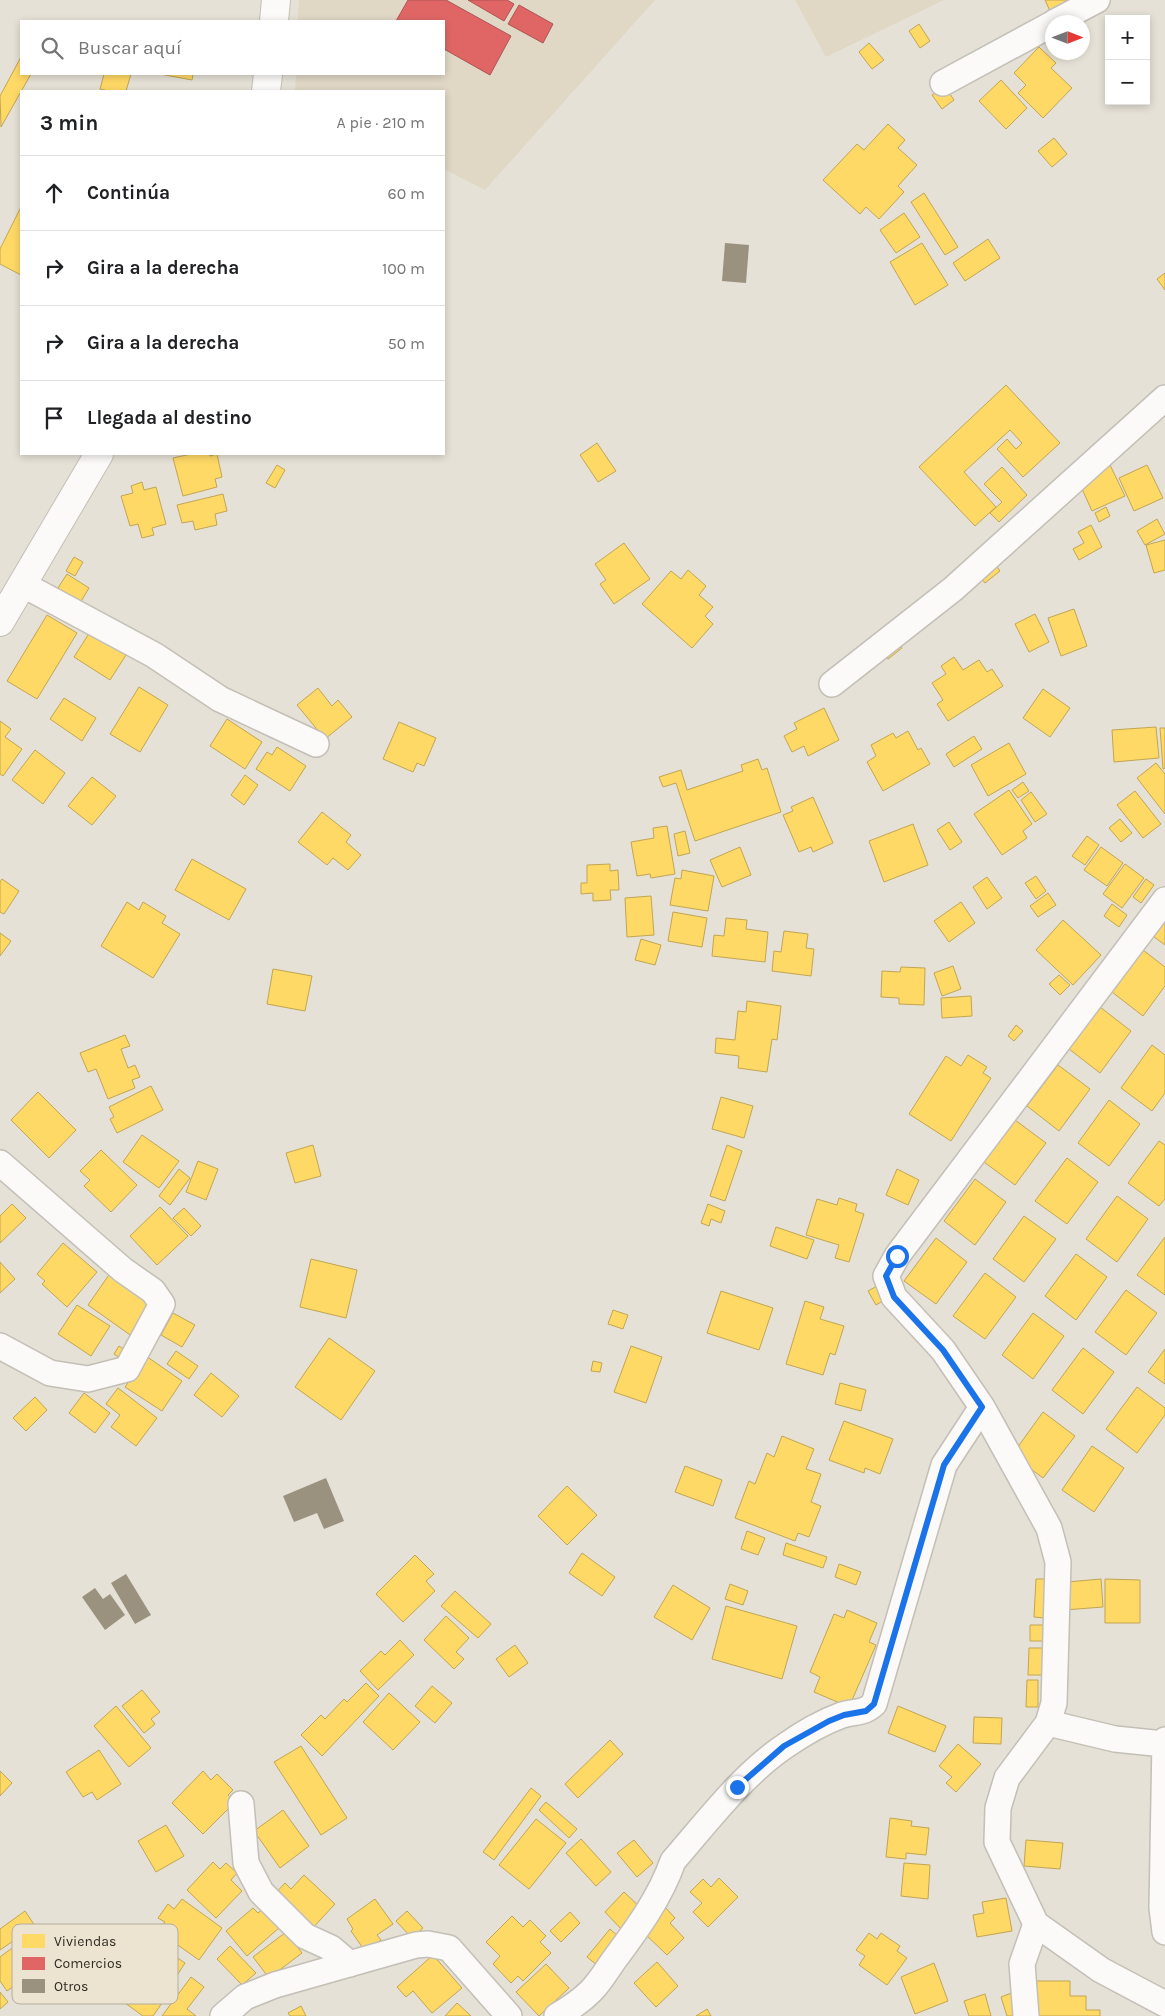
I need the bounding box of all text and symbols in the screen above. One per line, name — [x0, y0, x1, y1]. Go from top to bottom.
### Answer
north arrow — [1045, 15, 1090, 60]
map controls — [1105, 15, 1150, 105]
button: + — [1105, 15, 1150, 60]
search box — [20, 20, 445, 75]
icon: search — [38, 34, 66, 62]
text: Buscar aquí — [78, 37, 182, 59]
button: − — [1105, 60, 1150, 105]
text: 3 min — [40, 111, 98, 135]
text: A pie · 210 m — [336, 113, 425, 132]
icon: ahead — [40, 179, 68, 207]
text: Continúa — [87, 182, 170, 204]
text: 60 m — [388, 184, 425, 203]
icon: right — [40, 254, 68, 282]
text: Gira a la derecha — [87, 257, 239, 279]
text: 100 m — [382, 259, 425, 278]
icon: right — [40, 329, 68, 357]
text: Gira a la derecha — [87, 332, 239, 354]
text: 50 m — [388, 334, 425, 353]
icon: arrive — [40, 404, 68, 432]
text: Llegada al destino — [87, 407, 252, 429]
route start — [886, 1245, 909, 1268]
route end — [726, 1776, 749, 1799]
legend — [12, 1924, 178, 2004]
text: Viviendas — [54, 1933, 116, 1950]
text: Comercios — [54, 1955, 122, 1972]
text: Otros — [54, 1978, 88, 1995]

